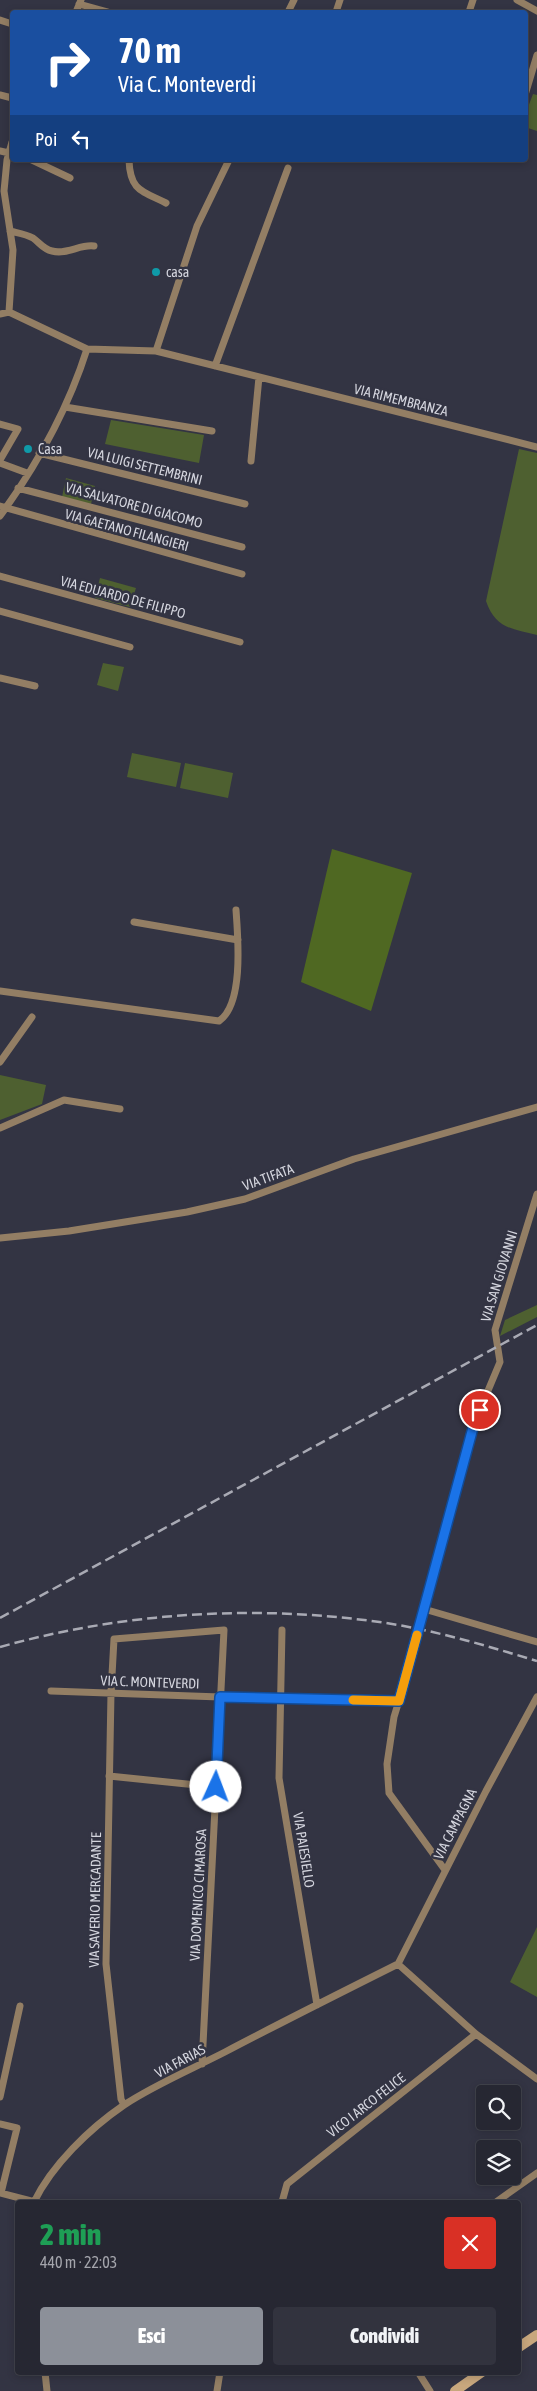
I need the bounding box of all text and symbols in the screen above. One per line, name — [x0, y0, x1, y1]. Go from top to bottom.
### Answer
icon: right — [35, 30, 100, 95]
text: 70 m — [118, 30, 181, 70]
text: Via C. Monteverdi — [118, 71, 256, 97]
icon: left — [67, 125, 95, 153]
text: Poi — [35, 128, 57, 150]
place label: casa — [166, 264, 189, 280]
marker: casa — [150, 266, 162, 278]
street label: VIA RIMEMBRANZA — [352, 381, 450, 419]
place label: Casa — [38, 441, 62, 457]
marker: Casa — [22, 443, 34, 455]
street label: VIA LUIGI SETTEMBRINI — [86, 444, 204, 488]
street label: VIA SALVATORE DI GIACOMO — [64, 479, 204, 531]
street label: VIA GAETANO FILANGIERI — [63, 506, 191, 554]
street label: VIA EDUARDO DE FILIPPO — [59, 573, 187, 621]
street label: VIA TIFATA — [240, 1160, 296, 1194]
street label: VIA SAN GIOVANNI — [478, 1228, 520, 1324]
pin — [459, 1389, 501, 1431]
icon: arrive — [466, 1396, 494, 1424]
street label: VIA C. MONTEVERDI — [100, 1672, 200, 1692]
position arrow — [189, 1760, 241, 1812]
street label: VIA CAMPAGNA — [430, 1786, 480, 1862]
street label: VIA PAIESIELLO — [290, 1811, 318, 1889]
street label: VIA DOMENICO CIMAROSA — [187, 1828, 209, 1962]
street label: VIA SAVERIO MERCADANTE — [86, 1832, 104, 1968]
street label: VIA FARIAS — [152, 2041, 208, 2081]
street label: VICO I ARCO FELICE — [324, 2070, 408, 2140]
map controls — [476, 2085, 521, 2185]
button: search — [476, 2085, 521, 2130]
button: layers — [476, 2140, 521, 2185]
text: 2 min — [40, 2217, 101, 2251]
button: close — [444, 2217, 496, 2269]
text: 440 m · 22:03 — [40, 2253, 117, 2271]
button: Esci — [40, 2307, 263, 2365]
button: Condividi — [273, 2307, 496, 2365]

